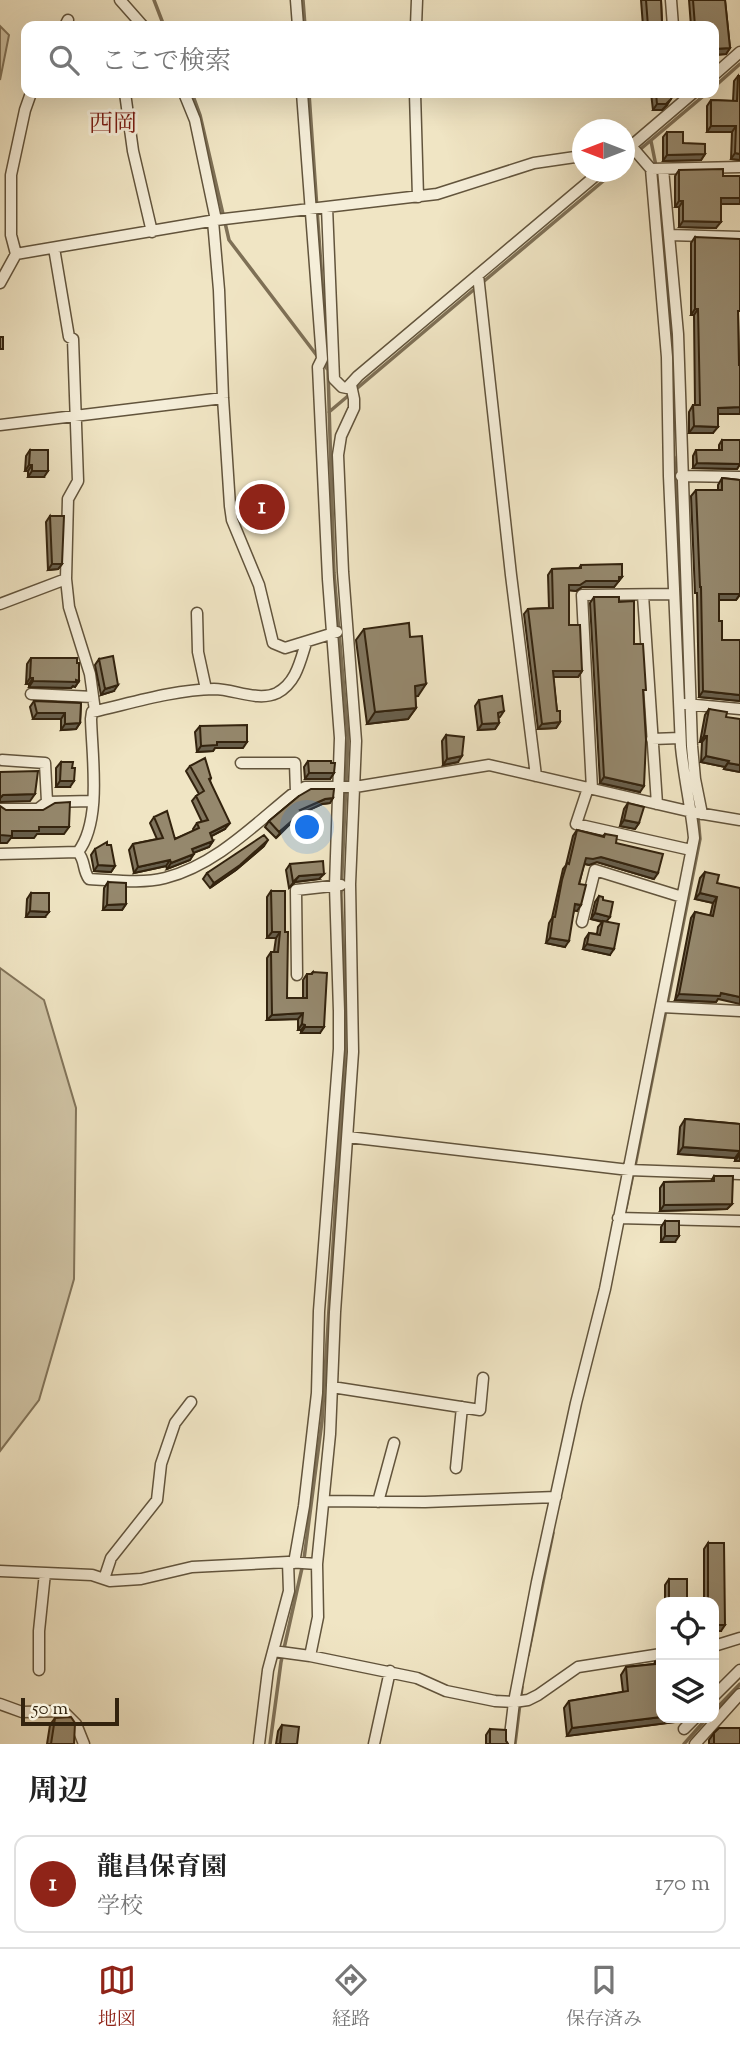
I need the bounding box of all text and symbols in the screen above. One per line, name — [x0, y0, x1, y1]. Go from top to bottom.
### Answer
search box — [21, 21, 719, 98]
icon: search — [45, 41, 83, 79]
text: ここで検索 — [101, 44, 231, 81]
district label: 西岡 — [89, 108, 137, 142]
north arrow — [572, 119, 635, 182]
pin: 1 — [239, 481, 285, 533]
your location — [290, 810, 324, 844]
map controls — [656, 1597, 719, 1723]
button: locate — [656, 1597, 719, 1660]
button: layers — [656, 1660, 719, 1723]
scale bar — [21, 1695, 119, 1727]
text: 50 m — [32, 1696, 68, 1723]
text: 周辺 — [28, 1771, 88, 1814]
text: 龍昌保育園 — [97, 1850, 227, 1887]
text: 1 — [49, 1868, 57, 1901]
text: 170 m — [655, 1868, 710, 1901]
text: 学校 — [97, 1891, 143, 1924]
tab: 地図 — [98, 1961, 136, 2034]
tab: 経路 — [332, 1961, 370, 2034]
tab: 保存済み — [566, 1961, 642, 2034]

